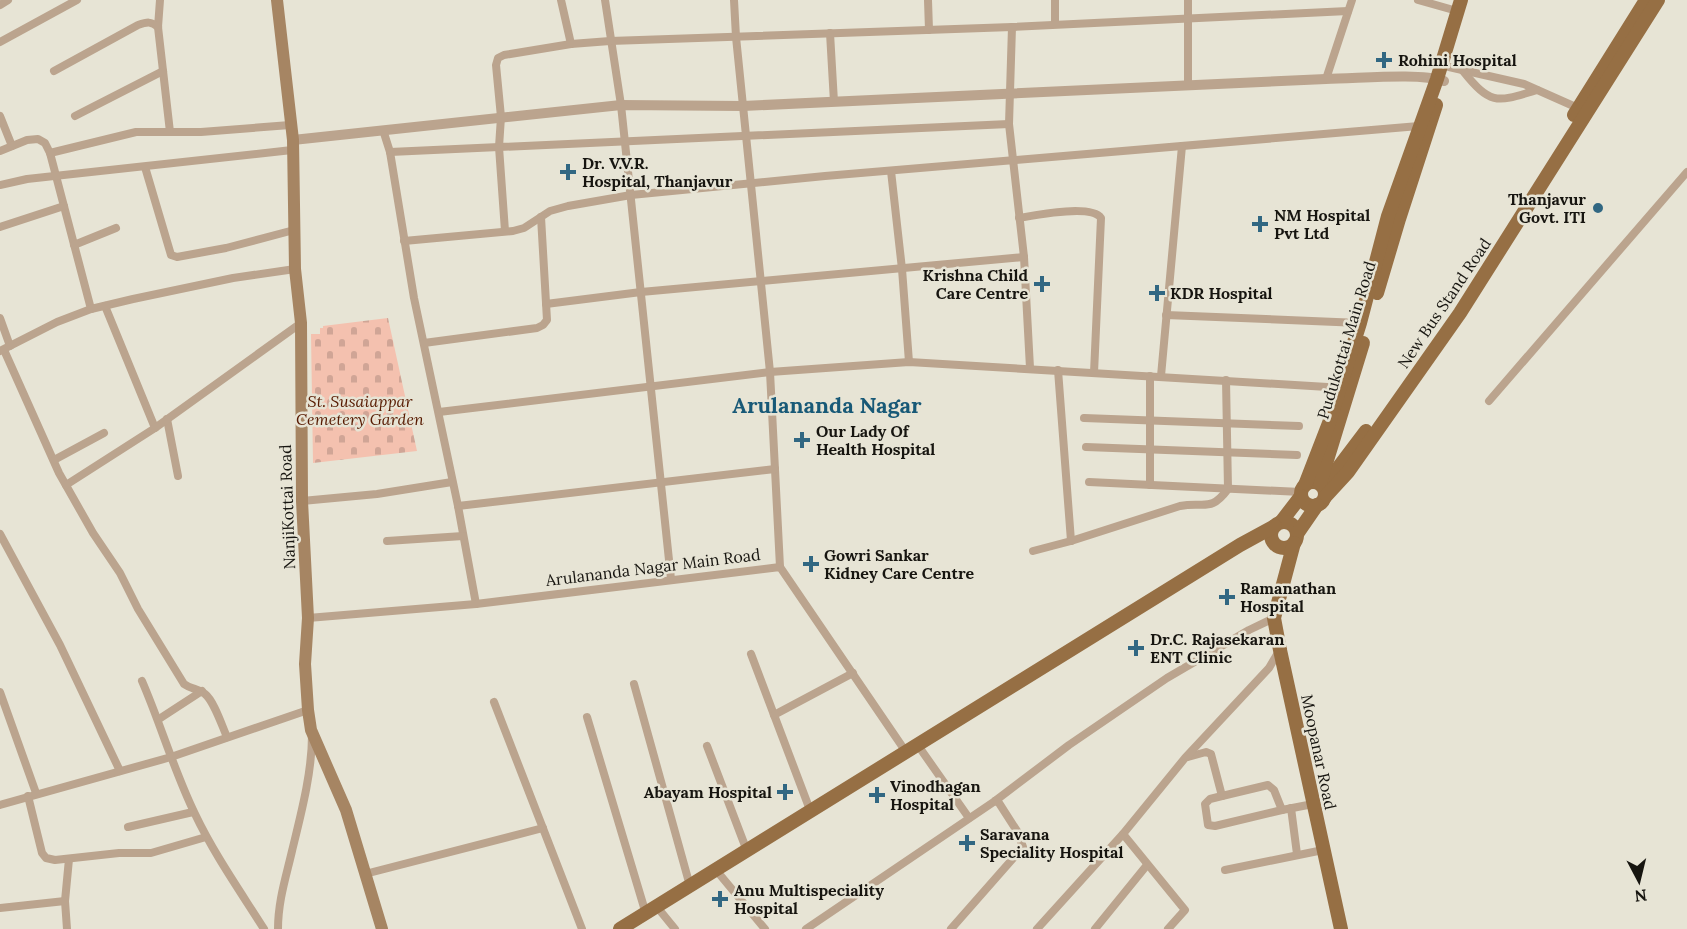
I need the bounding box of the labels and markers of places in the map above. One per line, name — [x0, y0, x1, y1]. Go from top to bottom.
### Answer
place label: Rohini Hospital — [1398, 50, 1517, 70]
marker: Rohini Hospital — [1375, 51, 1393, 69]
place label: Dr. V.V.R. Hospital, Thanjavur — [582, 153, 733, 191]
marker: Dr. V.V.R. Hospital, Thanjavur — [559, 163, 577, 181]
place label: Thanjavur Govt. ITI — [1508, 189, 1586, 227]
marker: Thanjavur Govt. ITI — [1591, 201, 1605, 215]
place label: NM Hospital Pvt Ltd — [1274, 205, 1370, 243]
marker: NM Hospital Pvt Ltd — [1251, 215, 1269, 233]
place label: Krishna Child Care Centre — [922, 265, 1028, 303]
marker: Krishna Child Care Centre — [1033, 275, 1051, 293]
place label: KDR Hospital — [1170, 283, 1273, 303]
marker: KDR Hospital — [1148, 284, 1166, 302]
place label: Our Lady Of Health Hospital — [816, 421, 935, 459]
marker: Our Lady Of Health Hospital — [793, 431, 811, 449]
place label: Gowri Sankar Kidney Care Centre — [824, 545, 975, 583]
marker: Gowri Sankar Kidney Care Centre — [802, 555, 820, 573]
place label: Ramanathan Hospital — [1240, 578, 1336, 616]
marker: Ramanathan Hospital — [1218, 588, 1236, 606]
place label: Dr.C. Rajasekaran ENT Clinic — [1150, 629, 1284, 667]
marker: Dr.C. Rajasekaran ENT Clinic — [1127, 639, 1145, 657]
place label: Vinodhagan Hospital — [890, 776, 981, 814]
place label: Abayam Hospital — [644, 782, 772, 802]
marker: Abayam Hospital — [776, 783, 794, 801]
marker: Vinodhagan Hospital — [868, 786, 886, 804]
place label: Saravana Speciality Hospital — [980, 824, 1123, 862]
marker: Saravana Speciality Hospital — [958, 834, 976, 852]
place label: Anu Multispeciality Hospital — [734, 880, 884, 918]
marker: Anu Multispeciality Hospital — [711, 890, 729, 908]

